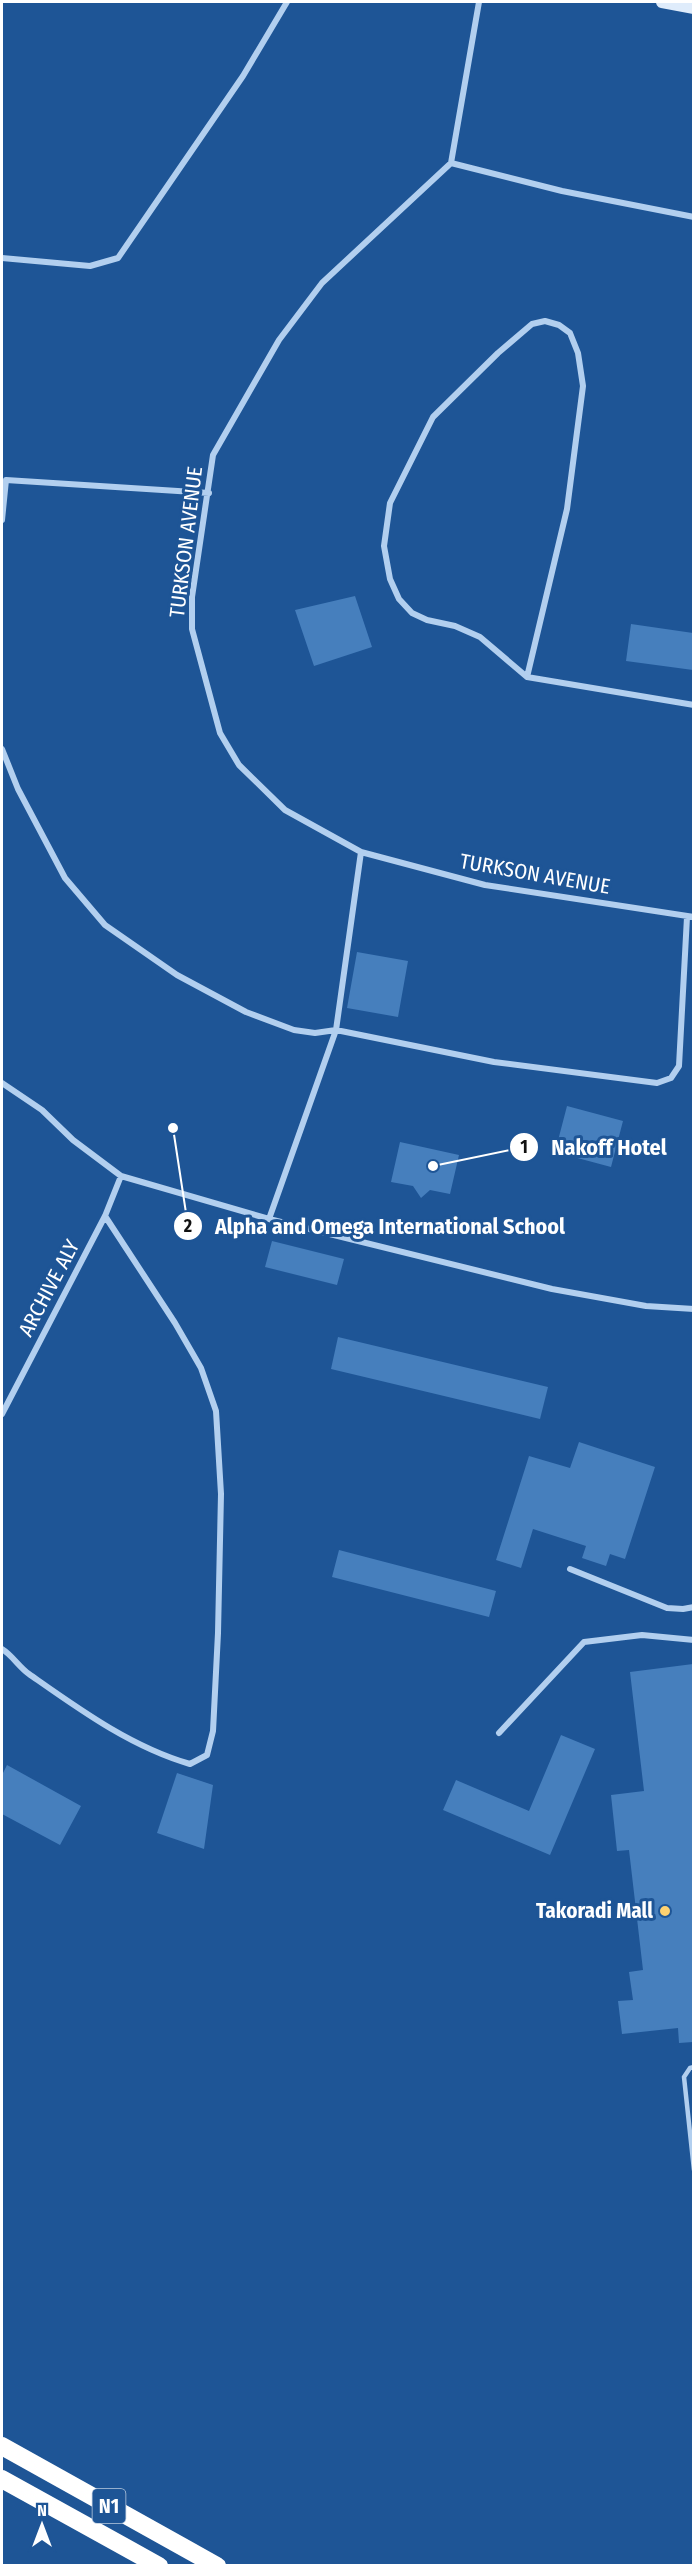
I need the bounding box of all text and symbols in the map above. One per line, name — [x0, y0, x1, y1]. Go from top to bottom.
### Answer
street label: TURKSON AVENUE — [164, 465, 208, 619]
street label: TURKSON AVENUE — [458, 848, 612, 900]
callout: Nakoff Hotel — [509, 1127, 679, 1167]
text: Nakoff Hotel — [551, 1134, 668, 1161]
text: 1 — [520, 1136, 528, 1158]
callout: Alpha and Omega International School — [173, 1206, 577, 1246]
text: Alpha and Omega International School — [214, 1213, 566, 1240]
text: 2 — [183, 1215, 192, 1237]
street label: ARCHIVE ALY — [13, 1235, 86, 1341]
place label: Takoradi Mall — [536, 1898, 653, 1924]
marker: Takoradi Mall — [658, 1904, 672, 1918]
road number: N1 — [92, 2489, 126, 2523]
north arrow — [12, 2495, 72, 2555]
text: N — [37, 2501, 47, 2520]

